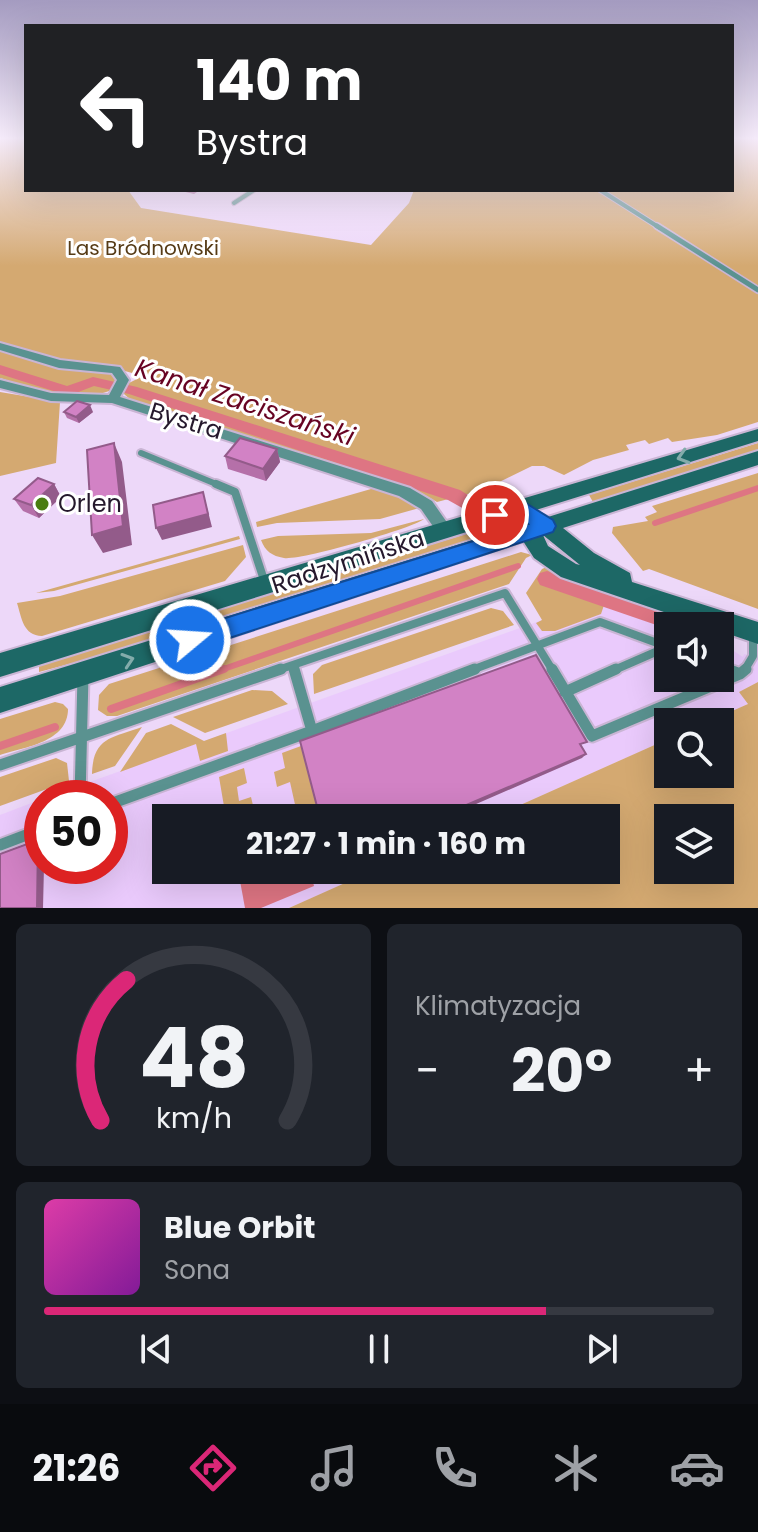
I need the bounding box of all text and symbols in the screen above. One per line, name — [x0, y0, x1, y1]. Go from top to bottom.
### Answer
text: 140 m — [196, 41, 363, 120]
icon: left — [64, 56, 168, 160]
text: Bystra — [196, 117, 308, 168]
park label: Las Bródnowski — [67, 234, 219, 262]
water label: Kanał Zaciszański — [131, 350, 360, 455]
street label: Bystra — [146, 394, 227, 447]
one-way arrow — [677, 448, 691, 464]
pin — [461, 481, 529, 549]
place label: Orlen — [58, 487, 122, 520]
icon: arrive — [473, 493, 517, 537]
marker: Orlen — [33, 495, 51, 513]
street label: Radzymińska — [267, 521, 428, 602]
position arrow — [148, 598, 232, 682]
map controls — [654, 612, 734, 884]
button: sound — [654, 612, 734, 692]
one-way arrow — [120, 653, 134, 669]
button: search — [654, 708, 734, 788]
speed limit sign: 50 — [24, 780, 128, 884]
button: layers — [654, 804, 734, 884]
text: 21:27 · 1 min · 160 m — [246, 822, 526, 865]
text: Klimatyzacja — [415, 988, 581, 1024]
text: 48 — [138, 1000, 249, 1116]
text: 20° — [511, 1029, 612, 1113]
text: − — [415, 1040, 439, 1101]
text: + — [684, 1040, 714, 1101]
text: km/h — [155, 1098, 232, 1138]
text: Blue Orbit — [164, 1206, 316, 1249]
text: Sona — [164, 1252, 230, 1288]
icon: previous — [134, 1327, 178, 1371]
icon: pause — [357, 1327, 401, 1371]
icon: next — [580, 1327, 624, 1371]
icon: directions — [185, 1440, 241, 1496]
icon: music — [306, 1440, 362, 1496]
icon: phone — [427, 1440, 483, 1496]
icon: climate — [548, 1440, 604, 1496]
icon: car — [669, 1440, 725, 1496]
text: 21:26 — [33, 1443, 120, 1494]

